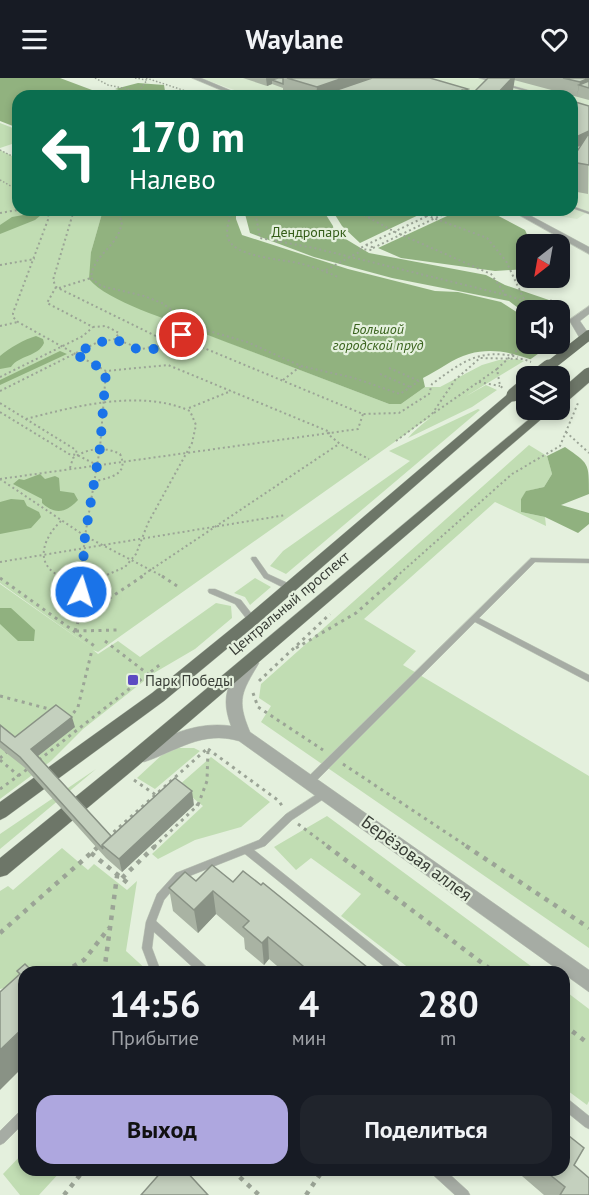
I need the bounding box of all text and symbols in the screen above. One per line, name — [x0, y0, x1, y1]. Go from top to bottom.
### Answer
text: Waylane — [245, 22, 344, 56]
icon: menu — [18, 23, 51, 56]
icon: heart — [538, 23, 571, 56]
text: 170 m — [129, 109, 245, 164]
icon: left — [30, 114, 108, 192]
text: Налево — [129, 162, 216, 196]
park label: Дендропарк — [271, 223, 347, 241]
north arrow — [516, 234, 570, 288]
map controls — [516, 234, 570, 420]
button: sound — [516, 300, 570, 354]
pin — [156, 309, 207, 360]
icon: arrive — [165, 318, 198, 351]
water label: Большой городской пруд — [333, 320, 423, 354]
button: layers — [516, 366, 570, 420]
street label: Центральный проспект — [225, 547, 353, 659]
position arrow — [49, 560, 113, 624]
place label: Парк Победы — [145, 671, 233, 690]
marker: Парк Победы — [126, 673, 140, 687]
street label: Берёзовая аллея — [357, 810, 477, 906]
text: 14:56 — [109, 980, 201, 1027]
text: 4 — [299, 980, 319, 1027]
text: 280 — [418, 980, 479, 1027]
text: Прибытие — [111, 1025, 199, 1051]
text: мин — [292, 1025, 326, 1051]
text: m — [440, 1025, 456, 1051]
button: Выход — [36, 1095, 288, 1164]
button: Поделиться — [300, 1095, 552, 1164]

